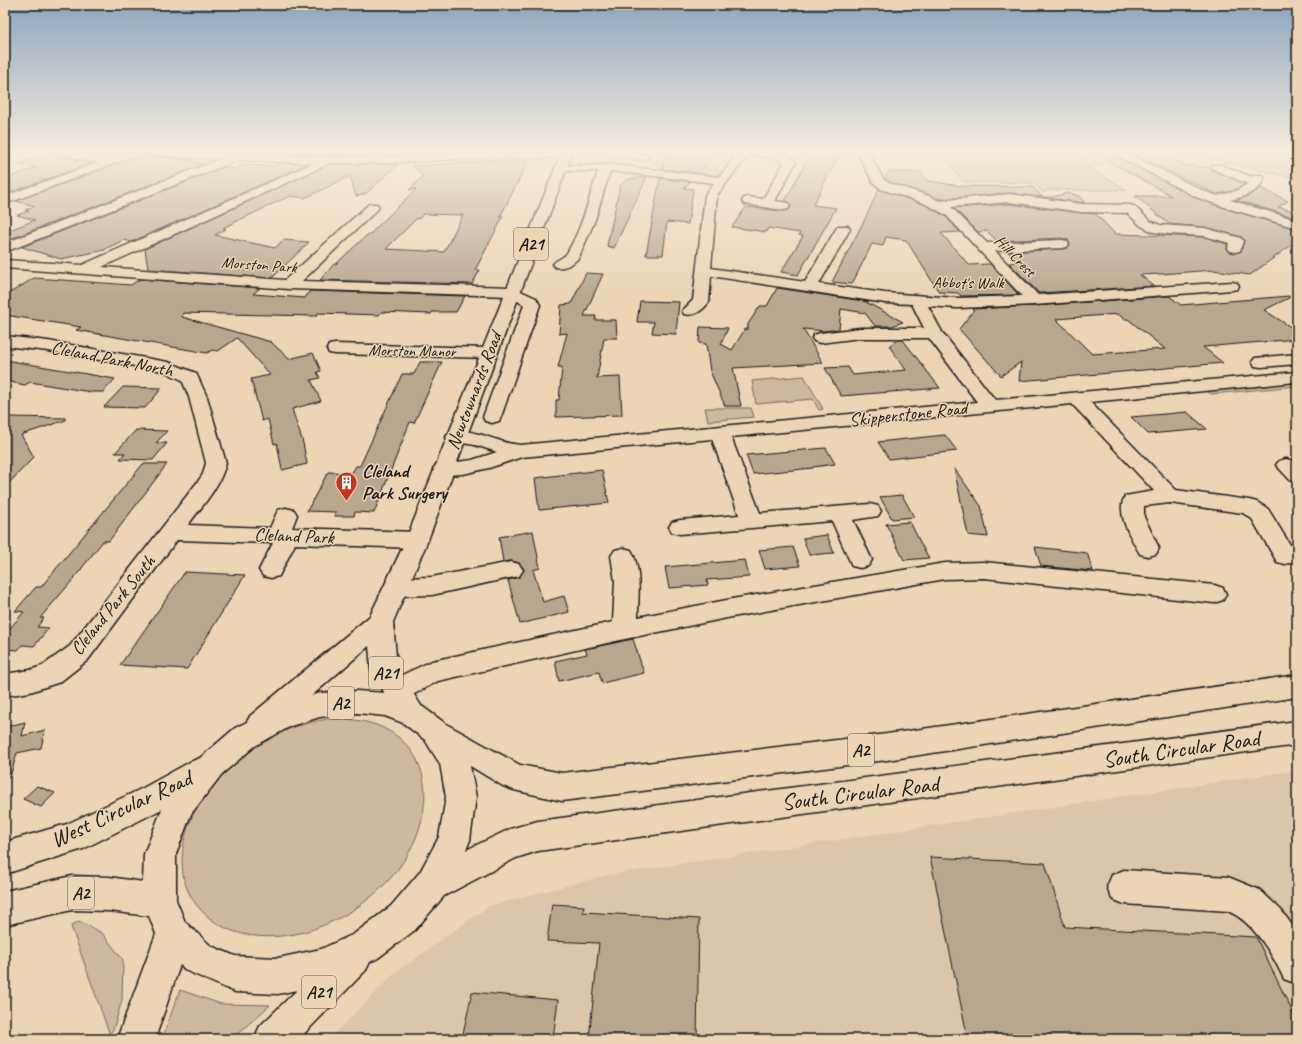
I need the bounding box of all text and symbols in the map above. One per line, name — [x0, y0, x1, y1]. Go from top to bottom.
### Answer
road number: A21 — [514, 228, 548, 260]
street label: Hill Crest — [990, 231, 1041, 282]
street label: Morston Park — [221, 252, 298, 278]
street label: Abbot's Walk — [932, 273, 1005, 293]
street label: Newtownards Road — [441, 326, 509, 453]
street label: Cleland Park North — [49, 335, 175, 383]
street label: Morston Manor — [368, 340, 457, 362]
street label: Skipperstone Road — [848, 396, 972, 432]
place label: Cleland Park Surgery — [362, 459, 450, 505]
building icon: Cleland Park Surgery — [333, 469, 359, 502]
street label: Cleland Park — [254, 523, 336, 549]
street label: Cleland Park South — [65, 549, 162, 660]
road number: A21 — [369, 657, 403, 689]
road number: A2 — [328, 687, 354, 719]
street label: South Circular Road — [1101, 723, 1265, 774]
road number: A2 — [848, 734, 874, 766]
street label: West Circular Road — [46, 762, 200, 854]
street label: South Circular Road — [780, 769, 944, 817]
road number: A2 — [68, 877, 94, 909]
road number: A21 — [302, 976, 336, 1008]

